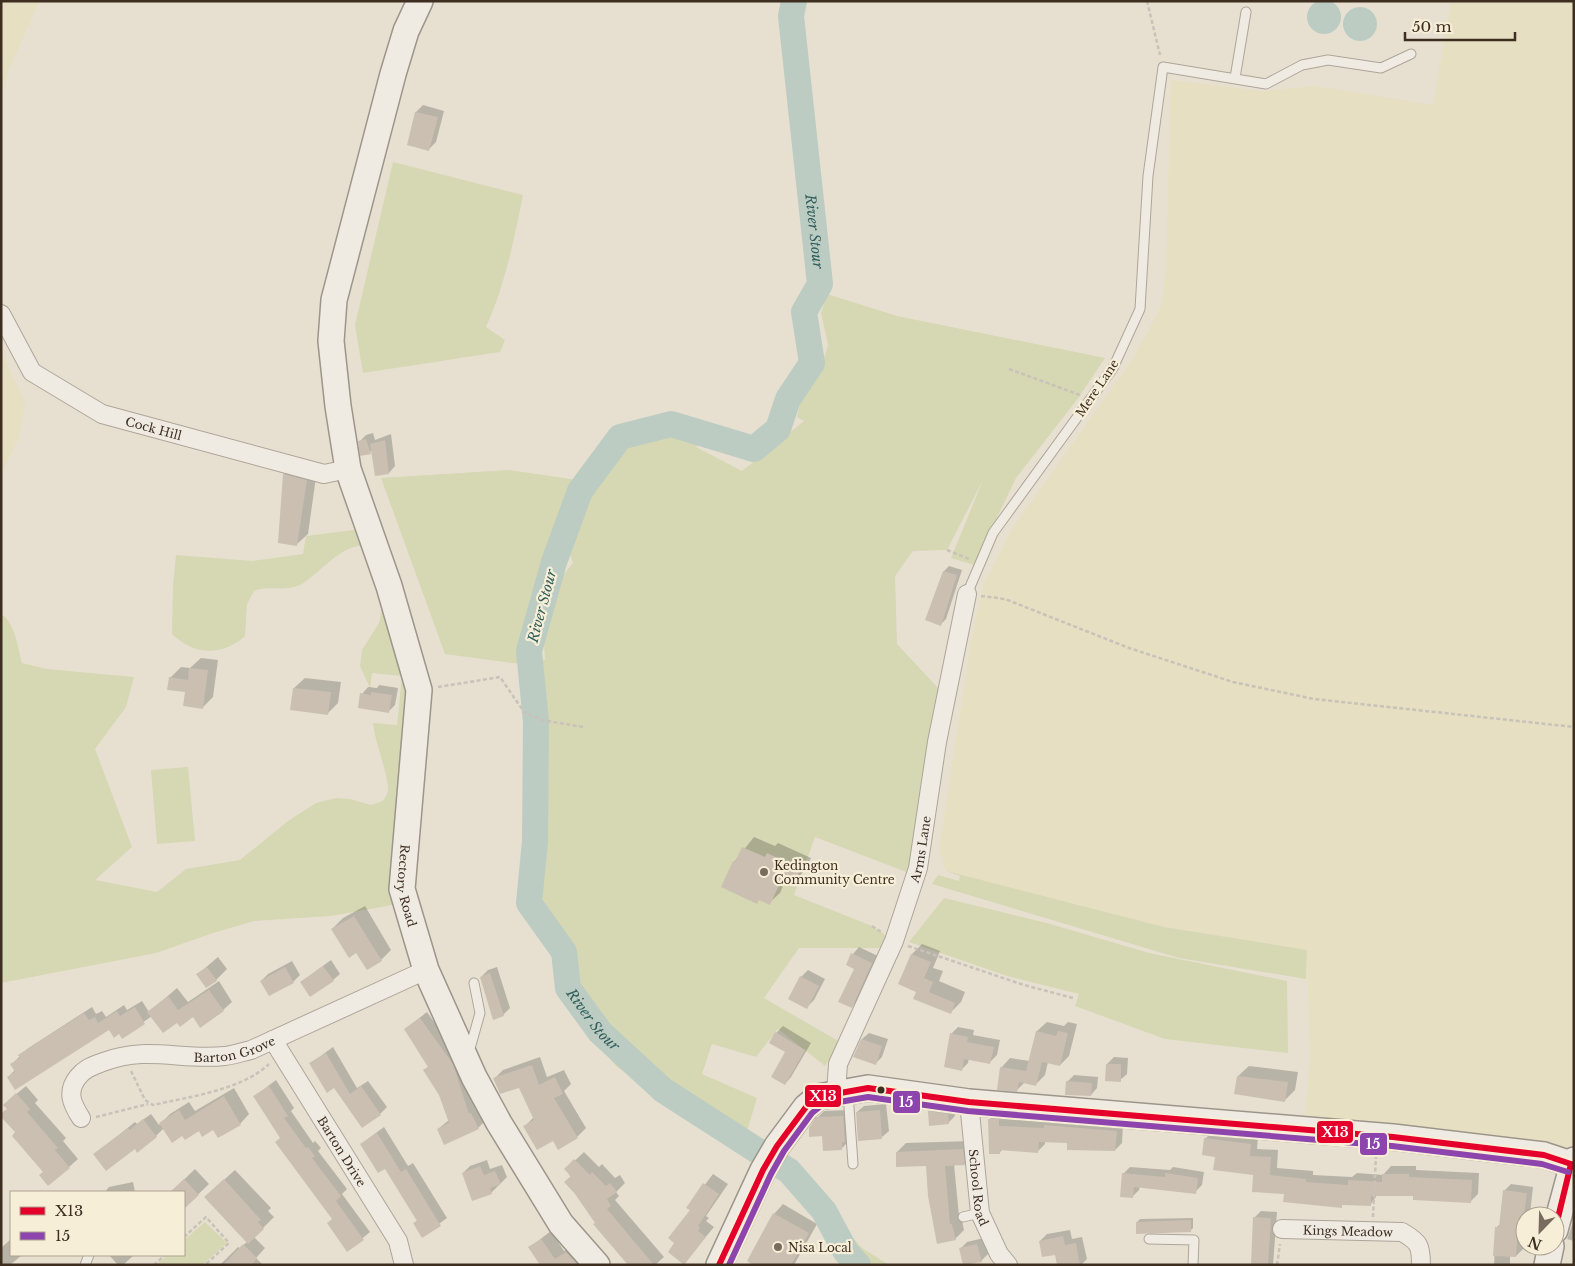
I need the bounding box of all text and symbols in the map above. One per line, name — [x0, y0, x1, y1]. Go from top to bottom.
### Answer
scale bar — [1405, 10, 1515, 42]
text: 50 m — [1412, 17, 1452, 36]
water label: River Stour — [801, 192, 827, 270]
street label: Mere Lane — [1072, 356, 1122, 420]
street label: Cock Hill — [124, 413, 184, 443]
water label: River Stour — [523, 567, 561, 645]
street label: Arms Lane — [906, 815, 933, 885]
street label: Rectory Road — [394, 844, 420, 928]
place label: Kedington Community Centre — [774, 858, 895, 887]
marker: Kedington Community Centre — [758, 866, 770, 878]
water label: River Stour — [562, 984, 624, 1055]
street label: Barton Grove — [194, 1033, 277, 1065]
line badge: X13 — [804, 1084, 842, 1108]
unlabelled marker — [876, 1085, 886, 1095]
text: X13 — [808, 1087, 837, 1105]
line badge: 15 — [892, 1090, 921, 1114]
text: 15 — [899, 1093, 913, 1111]
street label: Barton Drive — [315, 1113, 370, 1189]
line badge: X13 — [1316, 1120, 1354, 1144]
text: X13 — [1320, 1123, 1349, 1141]
line badge: 15 — [1359, 1132, 1388, 1156]
text: 15 — [1366, 1135, 1380, 1153]
street label: School Road — [966, 1148, 992, 1228]
legend — [10, 1191, 185, 1256]
text: X13 — [55, 1201, 83, 1220]
north arrow — [1515, 1206, 1565, 1256]
street label: Kings Meadow — [1303, 1222, 1394, 1239]
text: 15 — [55, 1226, 70, 1245]
text: N — [1525, 1232, 1544, 1254]
place label: Nisa Local — [788, 1240, 852, 1255]
marker: Nisa Local — [772, 1241, 784, 1253]

